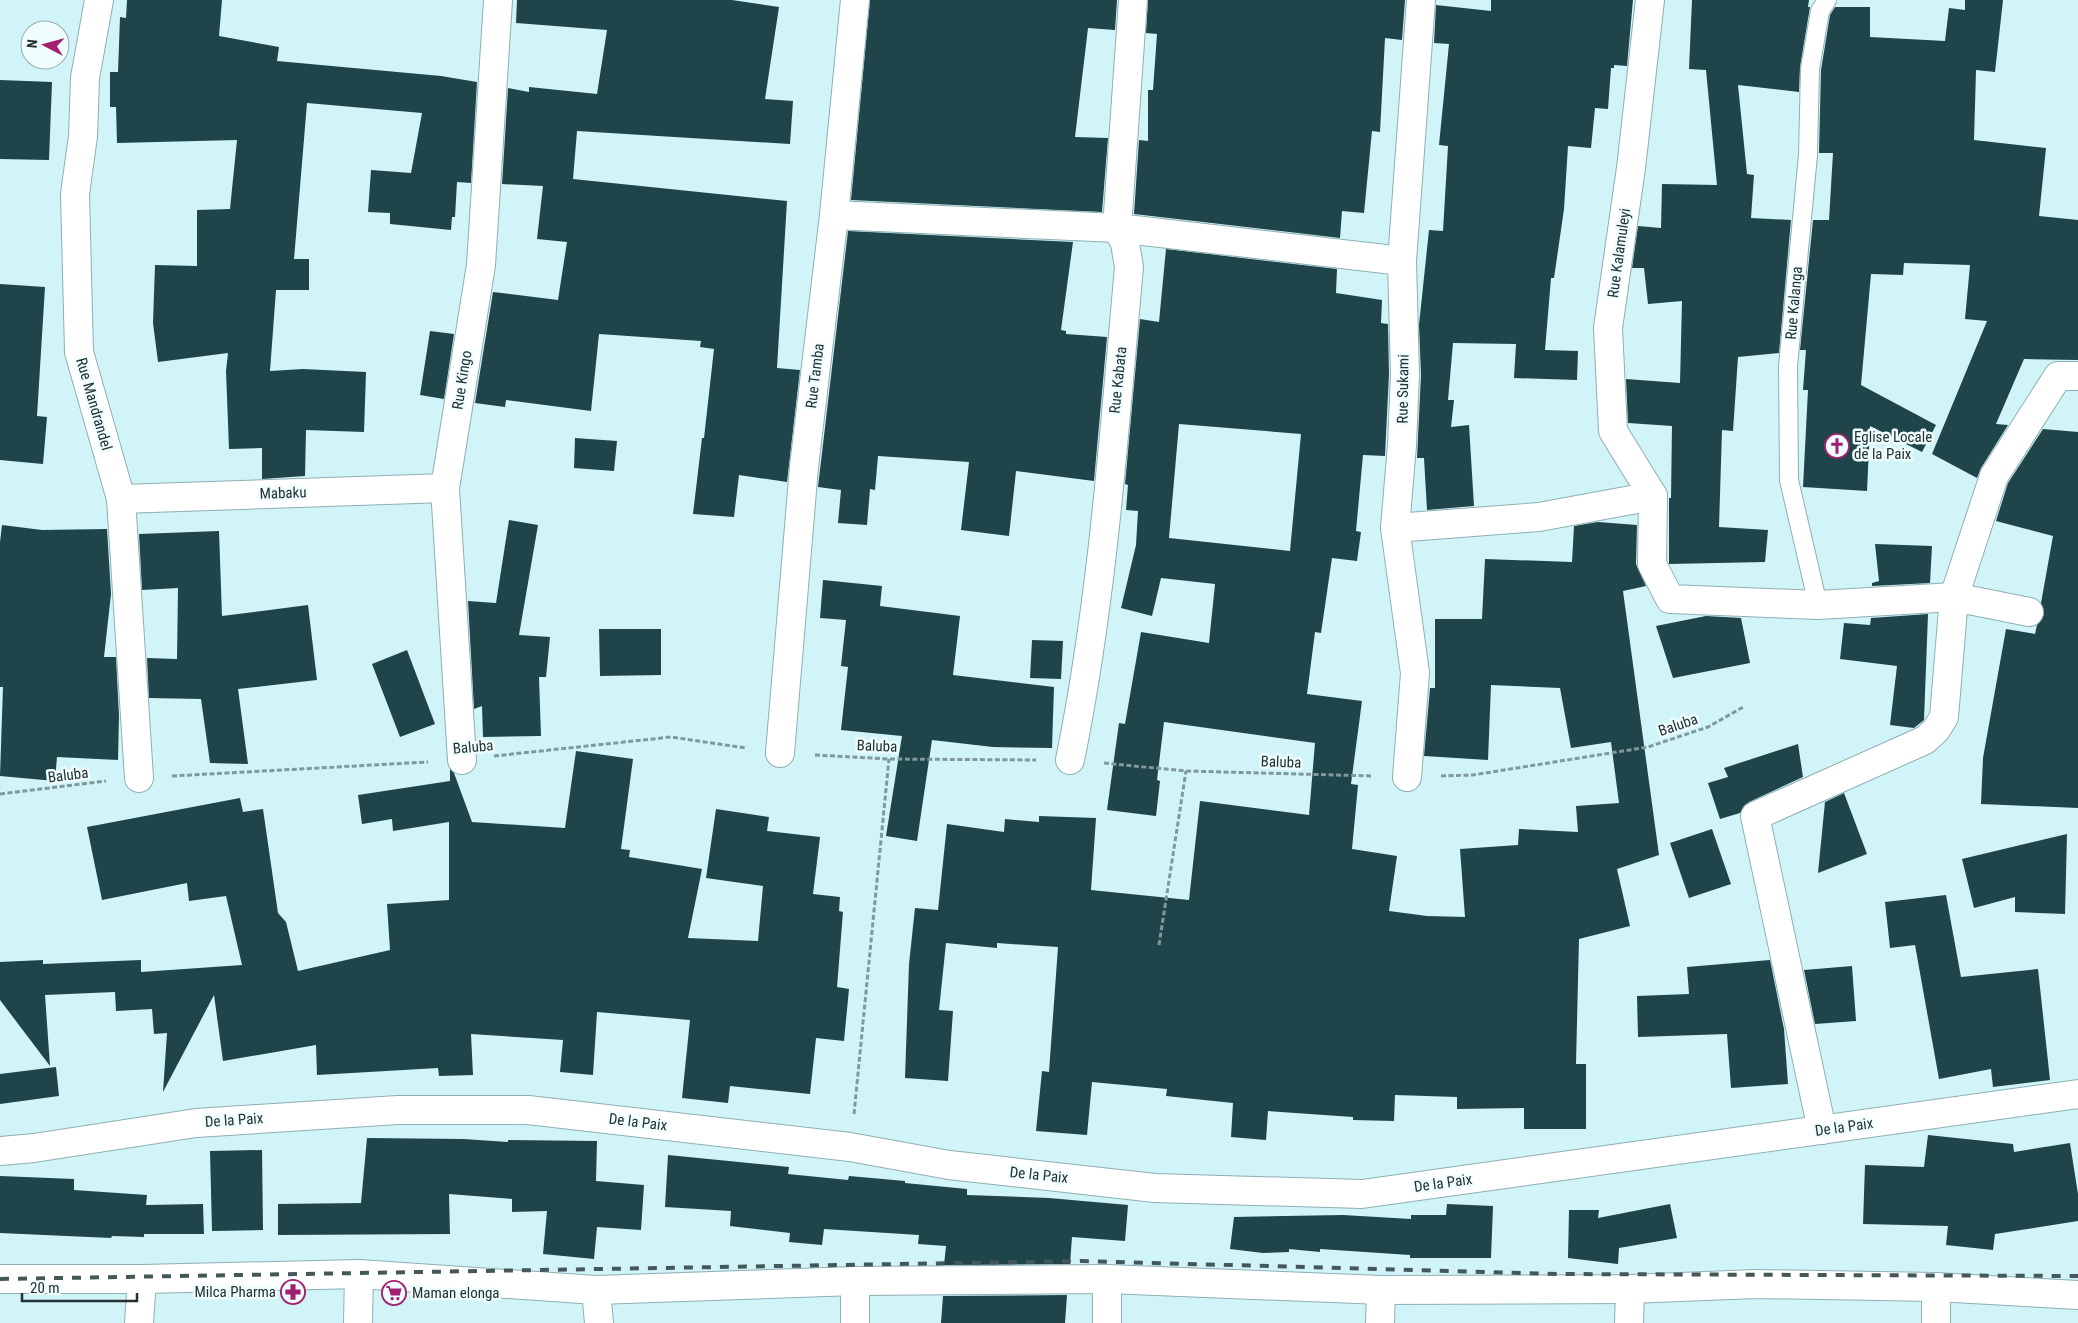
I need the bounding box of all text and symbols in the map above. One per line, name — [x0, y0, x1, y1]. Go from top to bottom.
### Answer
north arrow — [20, 20, 70, 70]
text: N — [24, 39, 40, 49]
street label: Rue Kalamuleyi — [1604, 207, 1634, 299]
street label: Rue Kalanga — [1782, 266, 1806, 340]
street label: Rue Tamba — [802, 342, 828, 410]
street label: Rue Kabata — [1106, 346, 1130, 414]
street label: Rue Kingo — [448, 349, 476, 411]
street label: Rue Sukami — [1393, 354, 1413, 424]
street label: Rue Mandrandel — [72, 356, 116, 452]
place label: Eglise Locale de la Paix — [1854, 428, 1932, 463]
church icon: Eglise Locale de la Paix — [1824, 433, 1850, 459]
street label: Mabaku — [259, 483, 307, 503]
street label: Baluba — [1656, 710, 1700, 740]
street label: Baluba — [452, 736, 494, 758]
street label: Baluba — [856, 736, 898, 756]
street label: Baluba — [1260, 752, 1302, 772]
street label: Baluba — [47, 764, 89, 786]
street label: De la Paix — [204, 1109, 264, 1131]
street label: De la Paix — [608, 1109, 669, 1135]
street label: De la Paix — [1814, 1114, 1875, 1140]
street label: De la Paix — [1009, 1163, 1069, 1187]
street label: De la Paix — [1413, 1170, 1474, 1196]
scale bar — [22, 1270, 138, 1302]
text: 20 m — [30, 1279, 60, 1297]
pharmacy icon: Milca Pharma — [280, 1279, 306, 1305]
supermarket icon: Maman elonga — [381, 1280, 407, 1306]
place label: Milca Pharma — [194, 1283, 276, 1301]
place label: Maman elonga — [412, 1284, 500, 1302]

